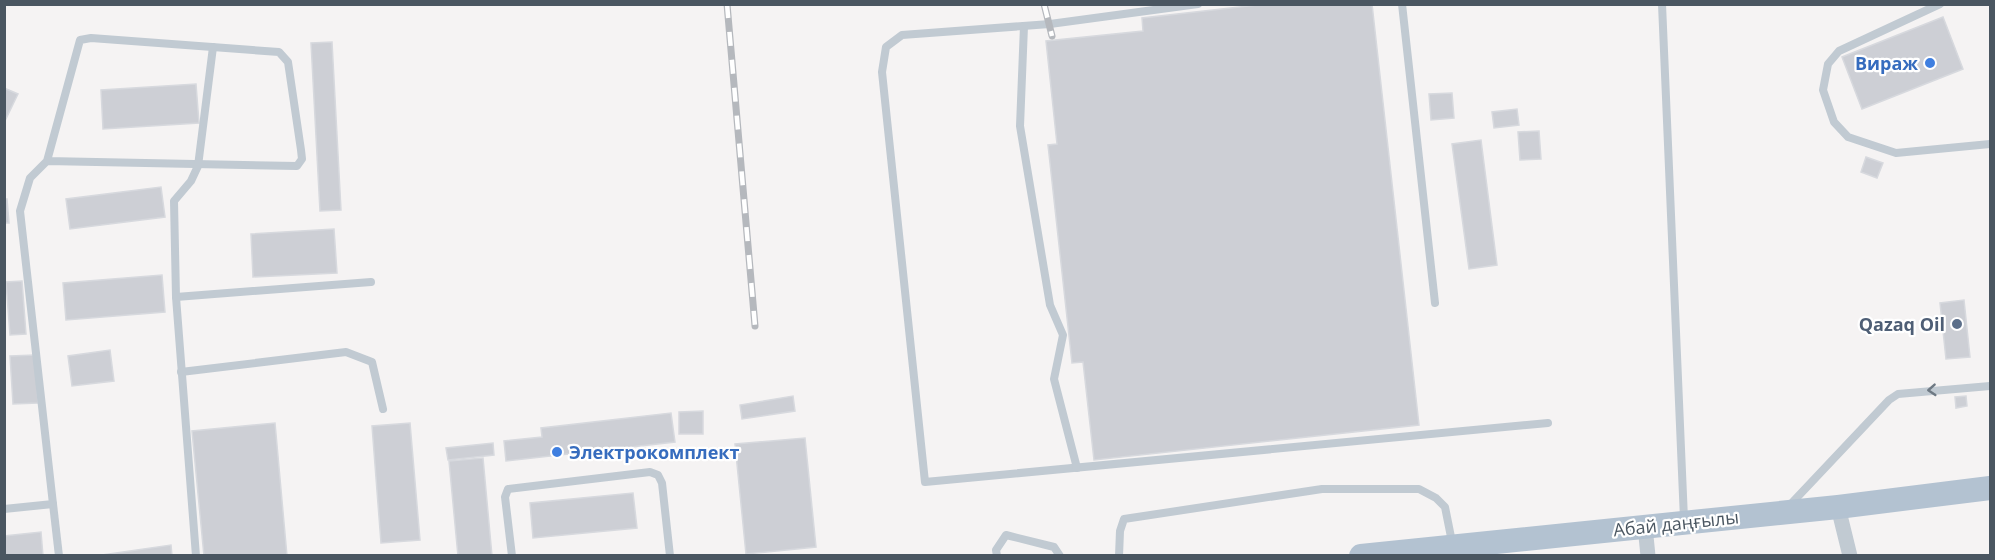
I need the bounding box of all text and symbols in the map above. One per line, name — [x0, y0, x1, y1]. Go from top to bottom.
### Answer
place label: Вираж — [1855, 51, 1918, 75]
marker: Вираж — [1923, 56, 1937, 70]
place label: Qazaq Oil — [1859, 312, 1945, 336]
marker: Qazaq Oil — [1950, 317, 1964, 331]
one-way arrow — [1928, 384, 1937, 397]
place label: Электрокомплект — [569, 440, 739, 464]
marker: Электрокомплект — [550, 445, 564, 459]
street label: Абай даңғылы — [1612, 504, 1740, 542]

